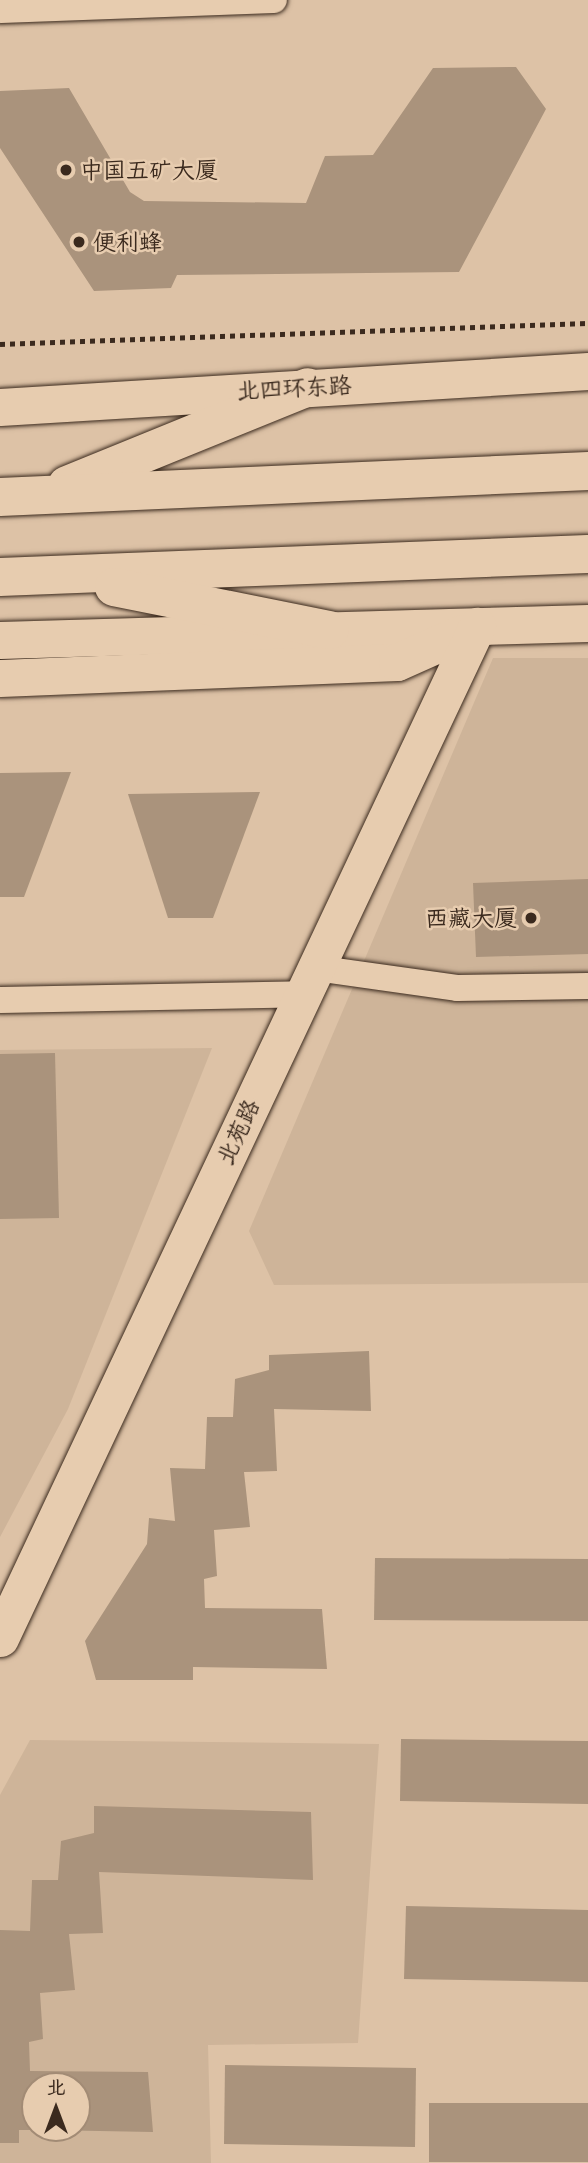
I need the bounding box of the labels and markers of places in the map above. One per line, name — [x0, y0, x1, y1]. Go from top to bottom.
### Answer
place label: 中国五矿大厦 — [80, 156, 218, 184]
marker: 中国五矿大厦 — [58, 162, 74, 178]
place label: 便利蜂 — [93, 228, 162, 256]
marker: 便利蜂 — [71, 234, 87, 250]
place label: 西藏大厦 — [425, 904, 517, 932]
marker: 西藏大厦 — [523, 910, 539, 926]

